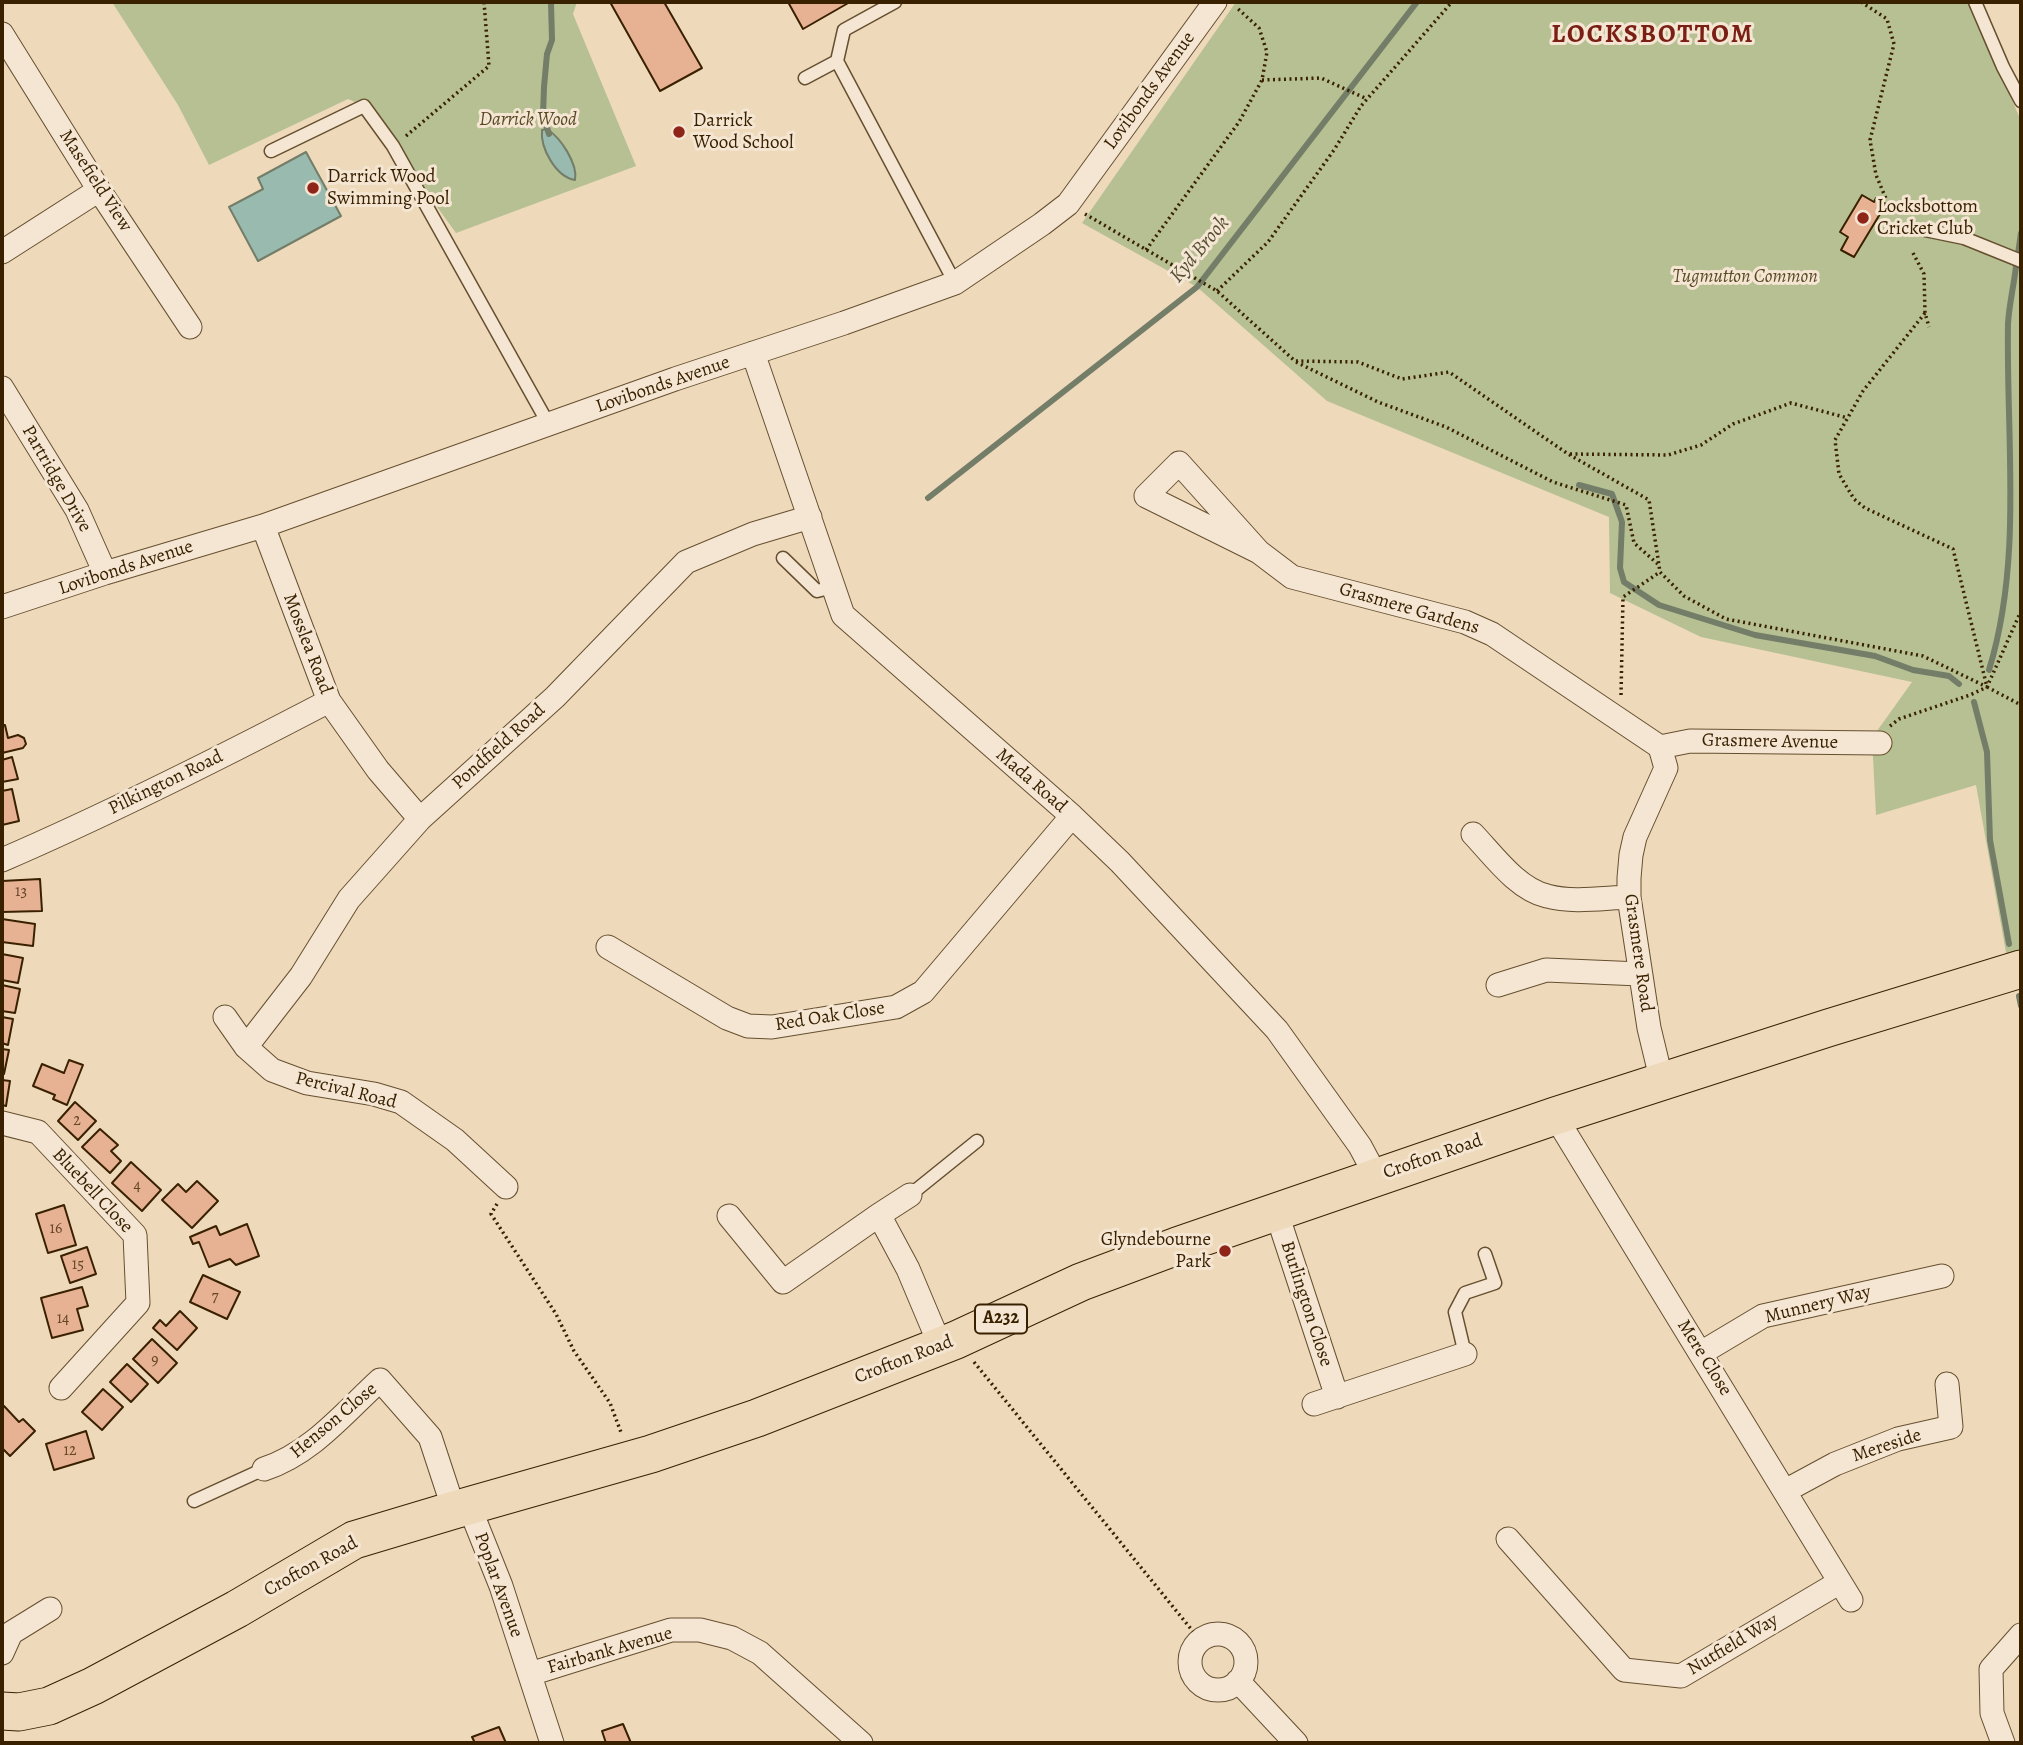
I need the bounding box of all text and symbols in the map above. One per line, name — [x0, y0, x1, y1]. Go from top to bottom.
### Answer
district label: LOCKSBOTTOM — [1553, 20, 1753, 52]
street label: Lovibonds Avenue — [1100, 28, 1200, 154]
park label: Darrick Wood — [479, 109, 577, 131]
place label: Darrick Wood School — [693, 110, 794, 154]
marker: Darrick Wood School — [671, 124, 687, 140]
street label: Masefield View — [54, 126, 136, 236]
place label: Darrick Wood Swimming Pool — [327, 166, 449, 210]
marker: Darrick Wood Swimming Pool — [305, 180, 321, 196]
place label: Locksbottom Cricket Club — [1877, 196, 1978, 240]
marker: Locksbottom Cricket Club — [1855, 210, 1871, 226]
water label: Kyd Brook — [1165, 212, 1235, 288]
park label: Tugmutton Common — [1672, 266, 1818, 288]
street label: Lovibonds Avenue — [593, 351, 733, 419]
street label: Partridge Drive — [16, 421, 96, 537]
street label: Lovibonds Avenue — [56, 535, 196, 601]
street label: Grasmere Gardens — [1336, 578, 1482, 640]
street label: Mosslea Road — [277, 591, 337, 697]
street label: Pondfield Road — [448, 699, 550, 795]
street label: Grasmere Avenue — [1702, 729, 1838, 755]
street label: Mada Road — [991, 744, 1071, 818]
street label: Pilkington Road — [105, 745, 227, 821]
house number: 13 — [15, 882, 27, 902]
street label: Grasmere Road — [1618, 892, 1658, 1014]
street label: Red Oak Close — [773, 997, 887, 1037]
street label: Percival Road — [293, 1067, 399, 1115]
house number: 2 — [73, 1111, 81, 1131]
street label: Crofton Road — [1380, 1129, 1486, 1185]
street label: Bluebell Close — [47, 1144, 137, 1238]
house number: 4 — [133, 1176, 141, 1196]
house number: 16 — [50, 1219, 62, 1239]
place label: Glyndebourne Park — [1101, 1229, 1211, 1273]
street label: Burlington Close — [1275, 1238, 1337, 1370]
marker: Glyndebourne Park — [1217, 1243, 1233, 1259]
house number: 15 — [72, 1255, 84, 1275]
street label: Munnery Way — [1763, 1281, 1873, 1329]
house number: 7 — [212, 1287, 218, 1307]
road number: A232 — [975, 1304, 1027, 1334]
house number: 14 — [57, 1309, 69, 1329]
street label: Mere Close — [1672, 1316, 1736, 1400]
street label: Crofton Road — [852, 1331, 956, 1389]
house number: 9 — [151, 1351, 159, 1371]
street label: Henson Close — [286, 1378, 382, 1464]
street label: Mereside — [1849, 1424, 1925, 1468]
house number: 12 — [63, 1441, 77, 1461]
street label: Poplar Avenue — [468, 1529, 528, 1641]
street label: Crofton Road — [260, 1532, 362, 1602]
street label: Nutfield Way — [1684, 1609, 1782, 1681]
street label: Fairbank Avenue — [545, 1622, 675, 1680]

